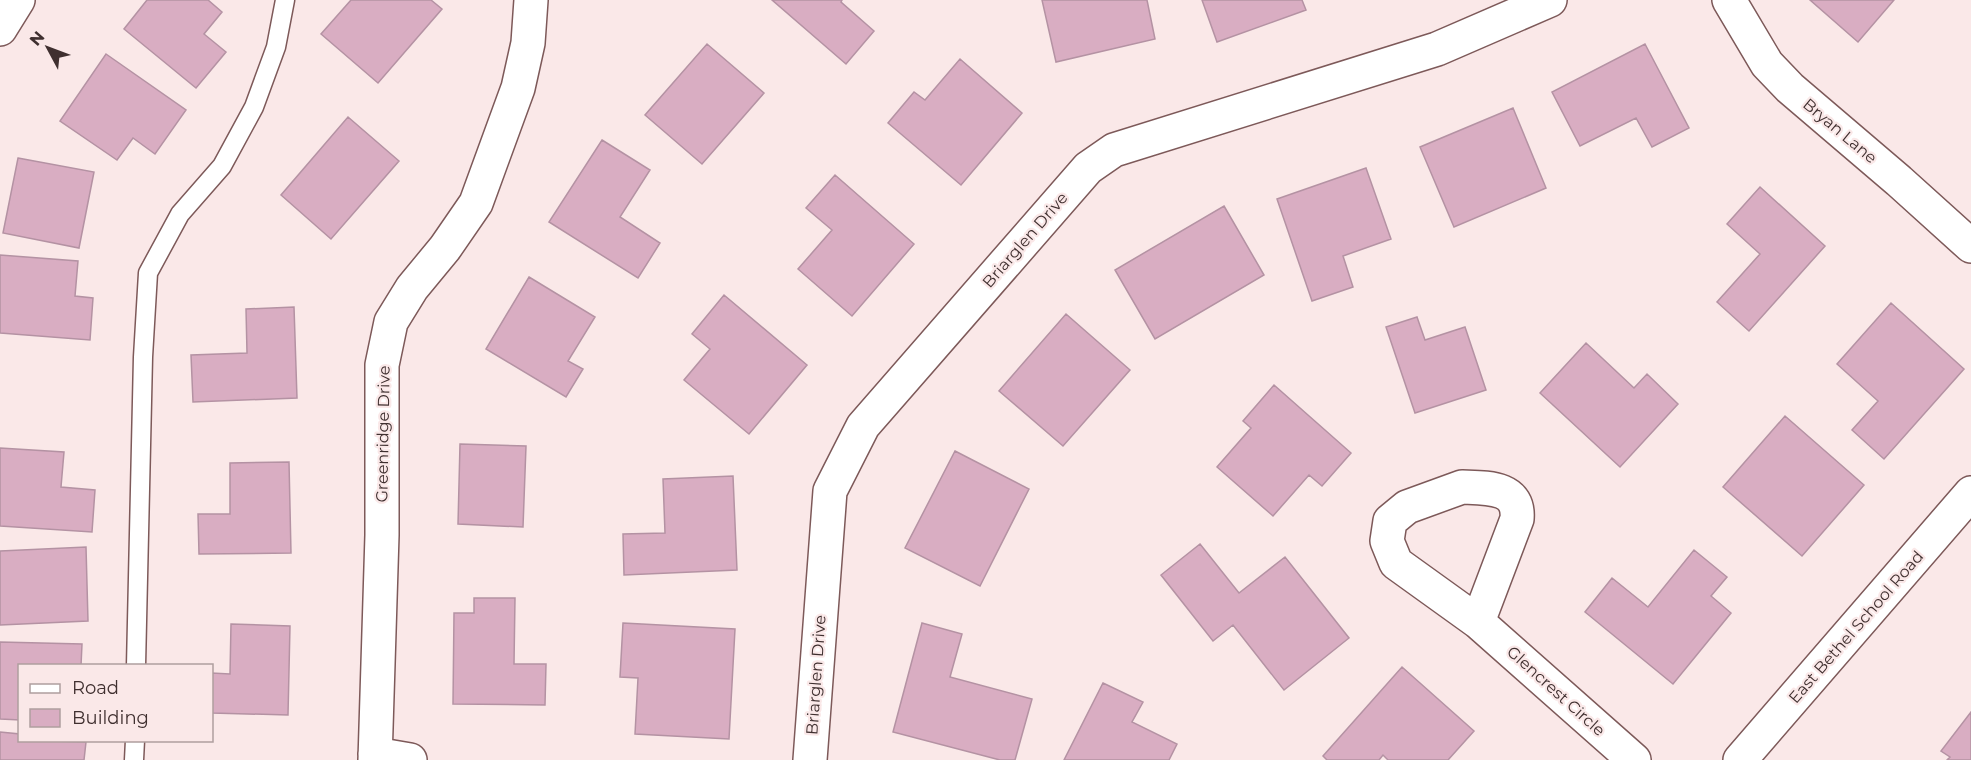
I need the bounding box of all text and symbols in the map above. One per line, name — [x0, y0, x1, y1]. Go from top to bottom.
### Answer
north arrow — [18, 18, 78, 78]
text: N — [26, 27, 48, 50]
street label: Bryan Lane — [1799, 95, 1881, 167]
street label: Briarglen Drive — [978, 188, 1072, 292]
street label: Greenridge Drive — [372, 365, 394, 503]
street label: East Bethel School Road — [1785, 547, 1927, 707]
street label: Briarglen Drive — [802, 614, 830, 736]
street label: Glencrest Circle — [1503, 642, 1609, 740]
legend — [18, 664, 213, 742]
text: Road — [72, 677, 119, 699]
text: Building — [72, 707, 149, 729]

